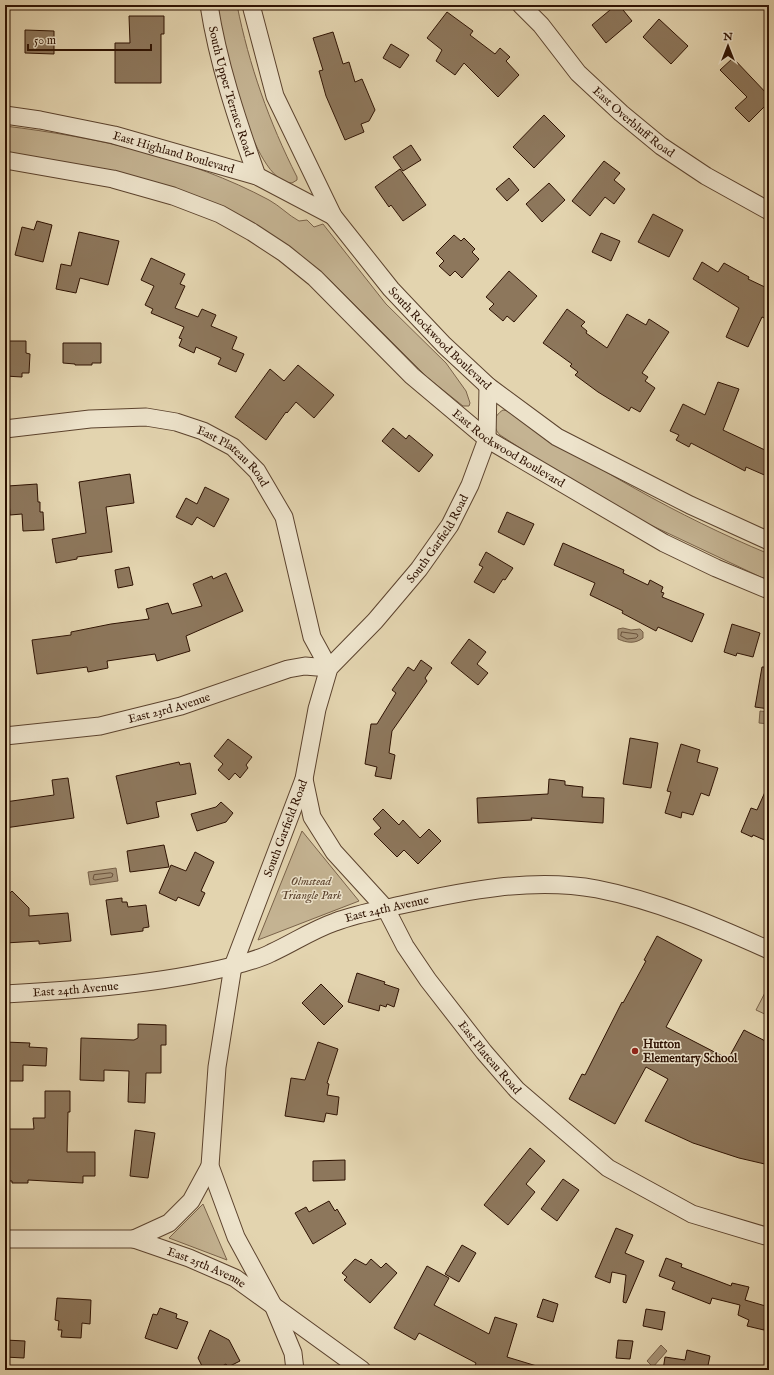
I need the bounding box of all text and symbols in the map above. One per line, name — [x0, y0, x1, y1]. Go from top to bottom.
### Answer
street label: South Upper Terrace Road — [205, 25, 257, 159]
scale bar — [28, 26, 151, 52]
north arrow — [708, 26, 748, 66]
text: N — [722, 30, 733, 44]
text: 50 m — [34, 33, 56, 48]
street label: East Overbluff Road — [589, 83, 678, 161]
street label: East Highland Boulevard — [111, 128, 237, 177]
street label: South Rockwood Boulevard — [385, 284, 495, 394]
street label: East Rockwood Boulevard — [449, 406, 568, 491]
street label: East Plateau Road — [195, 423, 272, 490]
street label: South Garfield Road — [403, 492, 472, 586]
street label: East 23rd Avenue — [127, 689, 213, 727]
street label: South Garfield Road — [260, 777, 311, 879]
park label: Olmstead Triangle Park — [280, 874, 342, 904]
street label: East 24th Avenue — [343, 892, 431, 926]
street label: East 24th Avenue — [32, 978, 120, 1000]
street label: East Plateau Road — [455, 1018, 525, 1098]
place label: Hutton Elementary School — [643, 1037, 738, 1067]
marker: Hutton Elementary School — [630, 1046, 640, 1056]
street label: East 25th Avenue — [165, 1244, 249, 1292]

